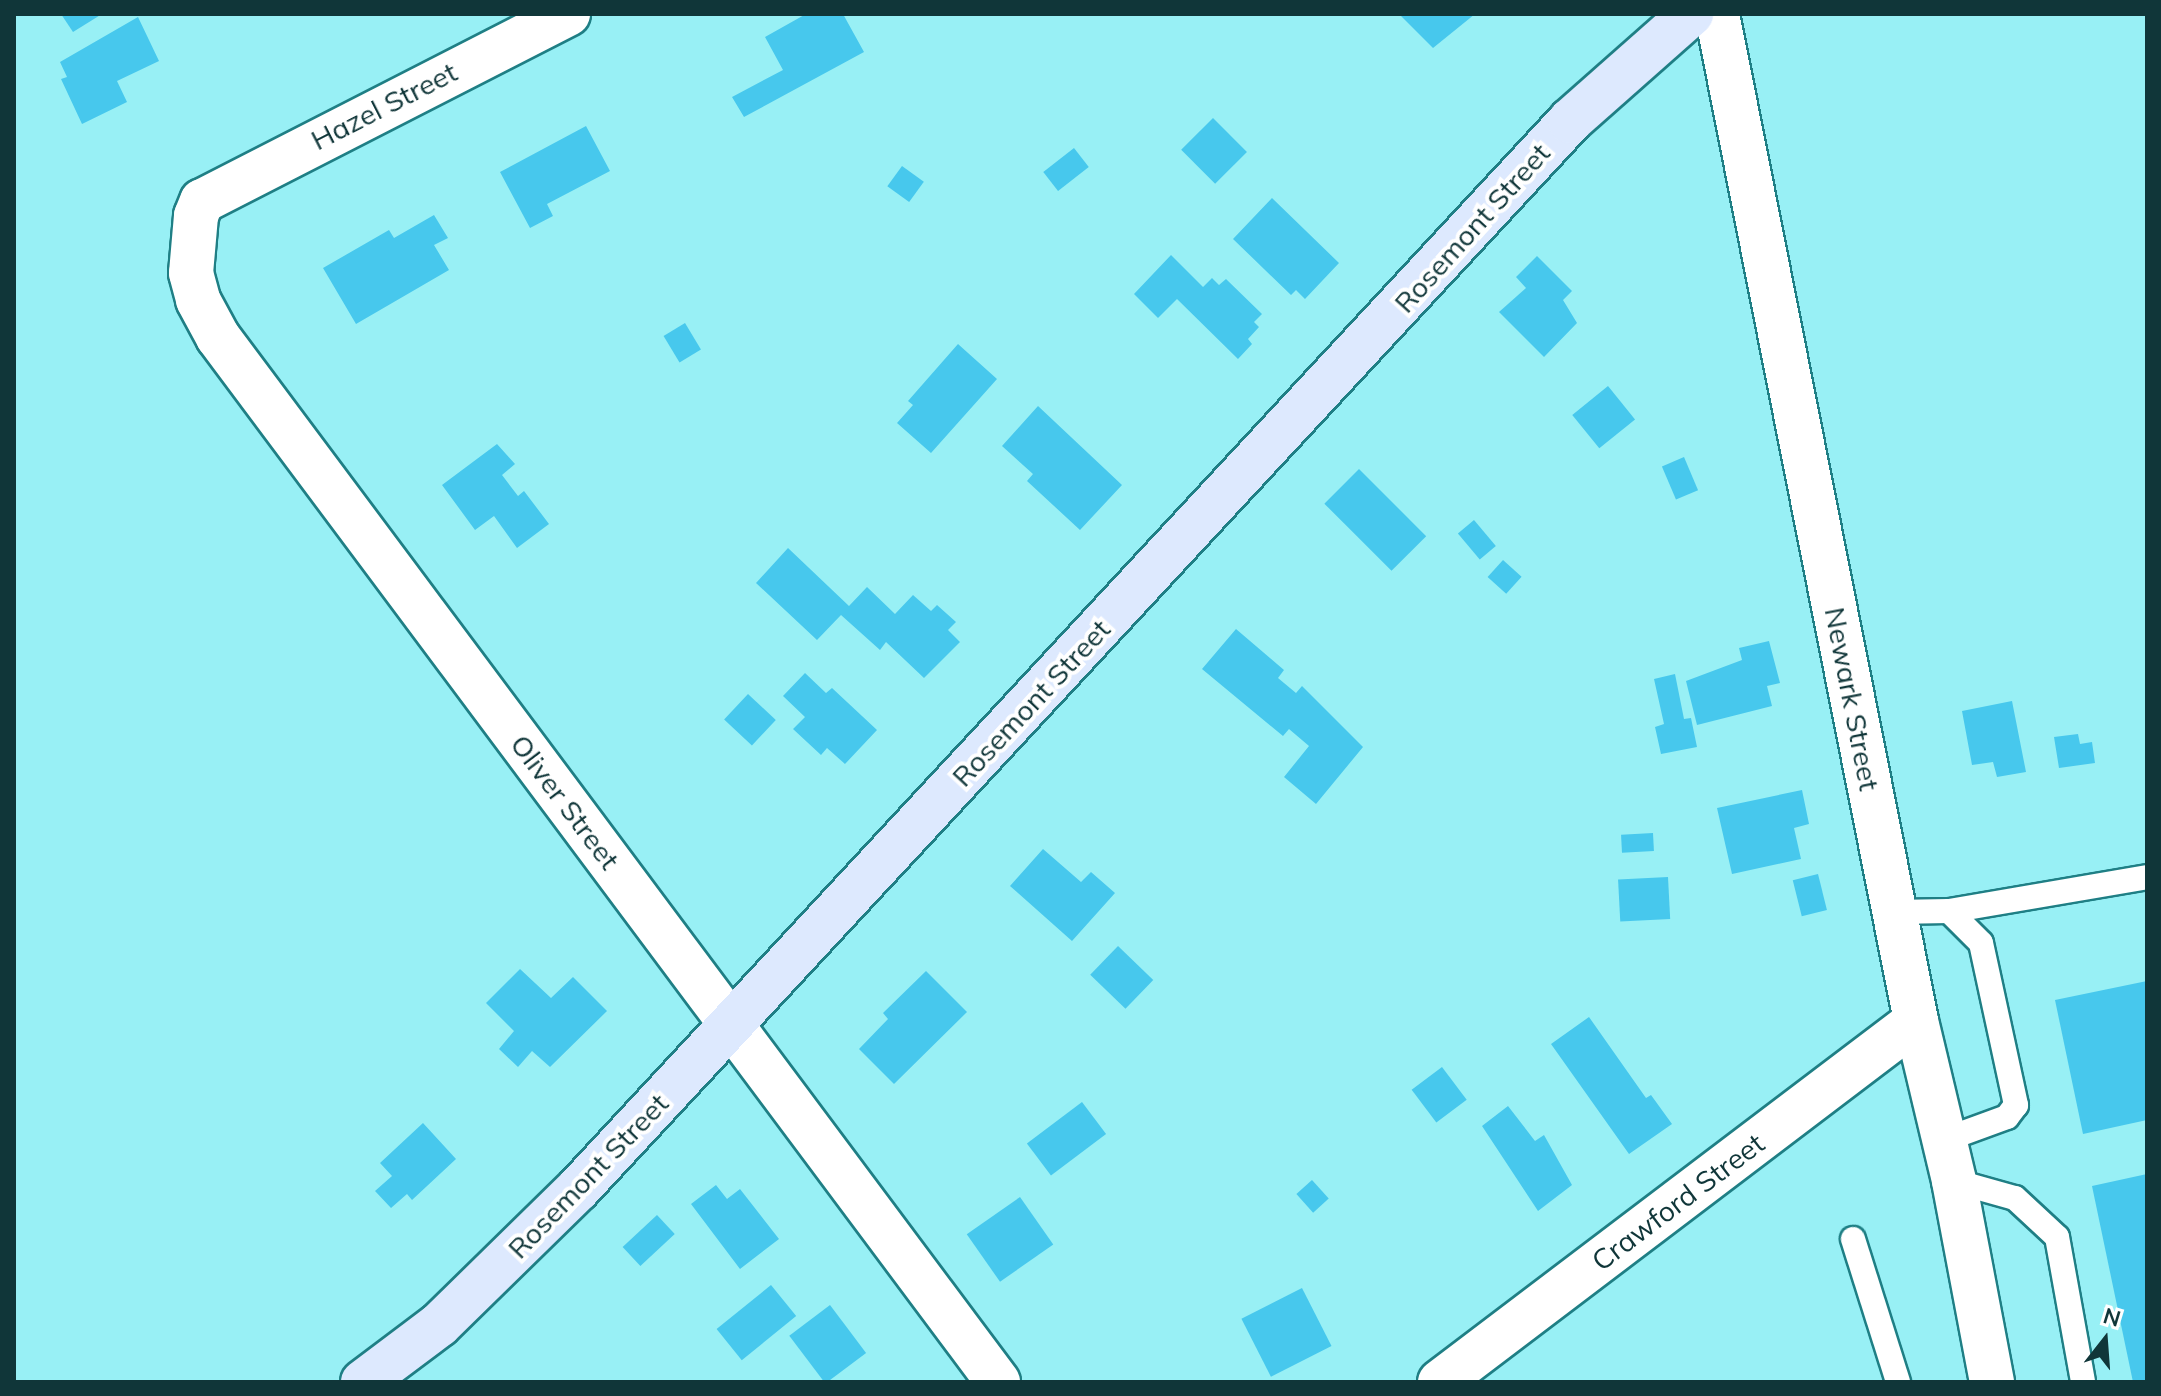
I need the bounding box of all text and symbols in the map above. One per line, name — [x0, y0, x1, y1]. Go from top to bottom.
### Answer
street label: Hazel Street — [305, 55, 463, 157]
street label: Rosemont Street — [1387, 137, 1557, 319]
street label: Newark Street — [1818, 604, 1886, 794]
street label: Rosemont Street — [945, 613, 1117, 793]
street label: Oliver Street — [504, 728, 626, 876]
street label: Rosemont Street — [501, 1087, 675, 1265]
street label: Crawford Street — [1585, 1126, 1771, 1278]
north arrow — [2065, 1300, 2145, 1380]
text: N — [2100, 1301, 2124, 1333]

